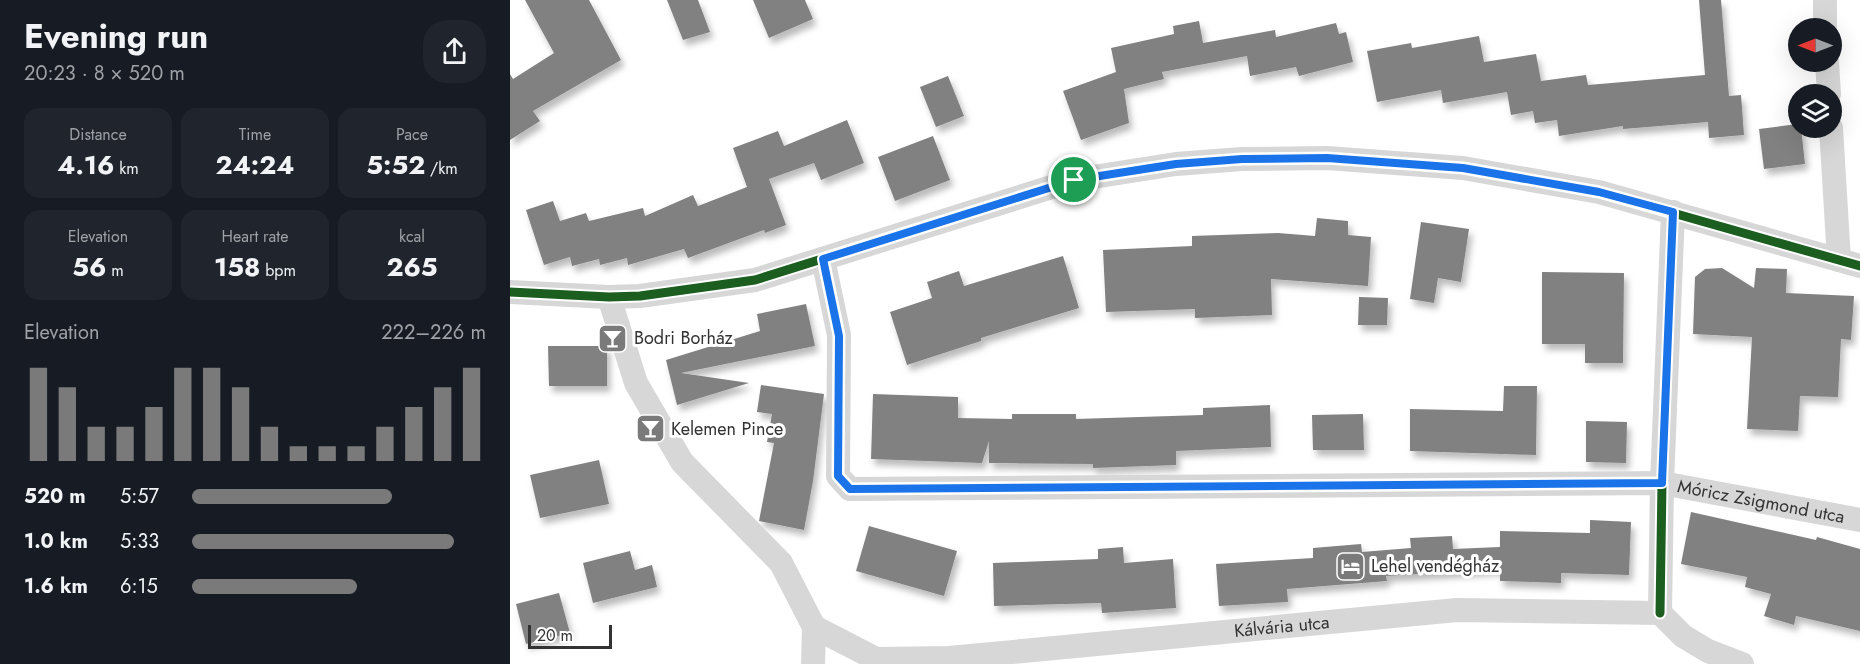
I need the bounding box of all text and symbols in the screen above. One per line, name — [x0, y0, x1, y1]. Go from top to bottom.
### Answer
text: Evening run — [24, 13, 208, 60]
north arrow — [1788, 18, 1842, 72]
map controls — [1788, 18, 1842, 138]
button: share — [423, 20, 486, 83]
text: 20:23 · 8 × 520 m — [24, 59, 185, 88]
button: layers — [1788, 84, 1842, 138]
text: Distance — [69, 123, 127, 146]
text: Time — [239, 123, 271, 146]
text: Pace — [396, 123, 428, 146]
text: 4.16 — [57, 146, 114, 184]
text: 24:24 — [216, 146, 294, 184]
text: 5:52 — [366, 146, 425, 184]
pin — [1048, 154, 1099, 205]
text: km — [114, 157, 139, 180]
text: /km — [425, 157, 458, 180]
icon: arrive — [1057, 163, 1090, 196]
text: Elevation — [68, 225, 128, 248]
text: Heart rate — [222, 225, 288, 248]
text: kcal — [399, 225, 425, 248]
text: 56 — [72, 248, 106, 286]
text: 158 — [214, 248, 260, 286]
text: 265 — [386, 248, 438, 286]
text: m — [106, 259, 124, 282]
text: bpm — [260, 259, 296, 282]
text: Elevation — [24, 318, 99, 347]
text: 222–226 m — [381, 318, 486, 347]
bar icon: Bodri Borház — [597, 322, 629, 354]
place label: Bodri Borház — [634, 325, 734, 351]
bar icon: Kelemen Pince — [634, 413, 666, 445]
place label: Kelemen Pince — [671, 416, 783, 442]
street label: Móricz Zsigmond utca — [1675, 473, 1847, 530]
text: 520 m — [24, 482, 86, 511]
text: 5:57 — [120, 482, 159, 511]
text: 1.0 km — [24, 527, 88, 556]
text: 5:33 — [120, 527, 159, 556]
hotel icon: Lehel vendégház — [1334, 550, 1366, 582]
place label: Lehel vendégház — [1371, 553, 1500, 579]
text: 1.6 km — [24, 572, 88, 601]
text: 6:15 — [120, 572, 158, 601]
street label: Kálvária utca — [1233, 609, 1331, 644]
scale bar — [528, 622, 612, 650]
text: 20 m — [537, 624, 573, 647]

